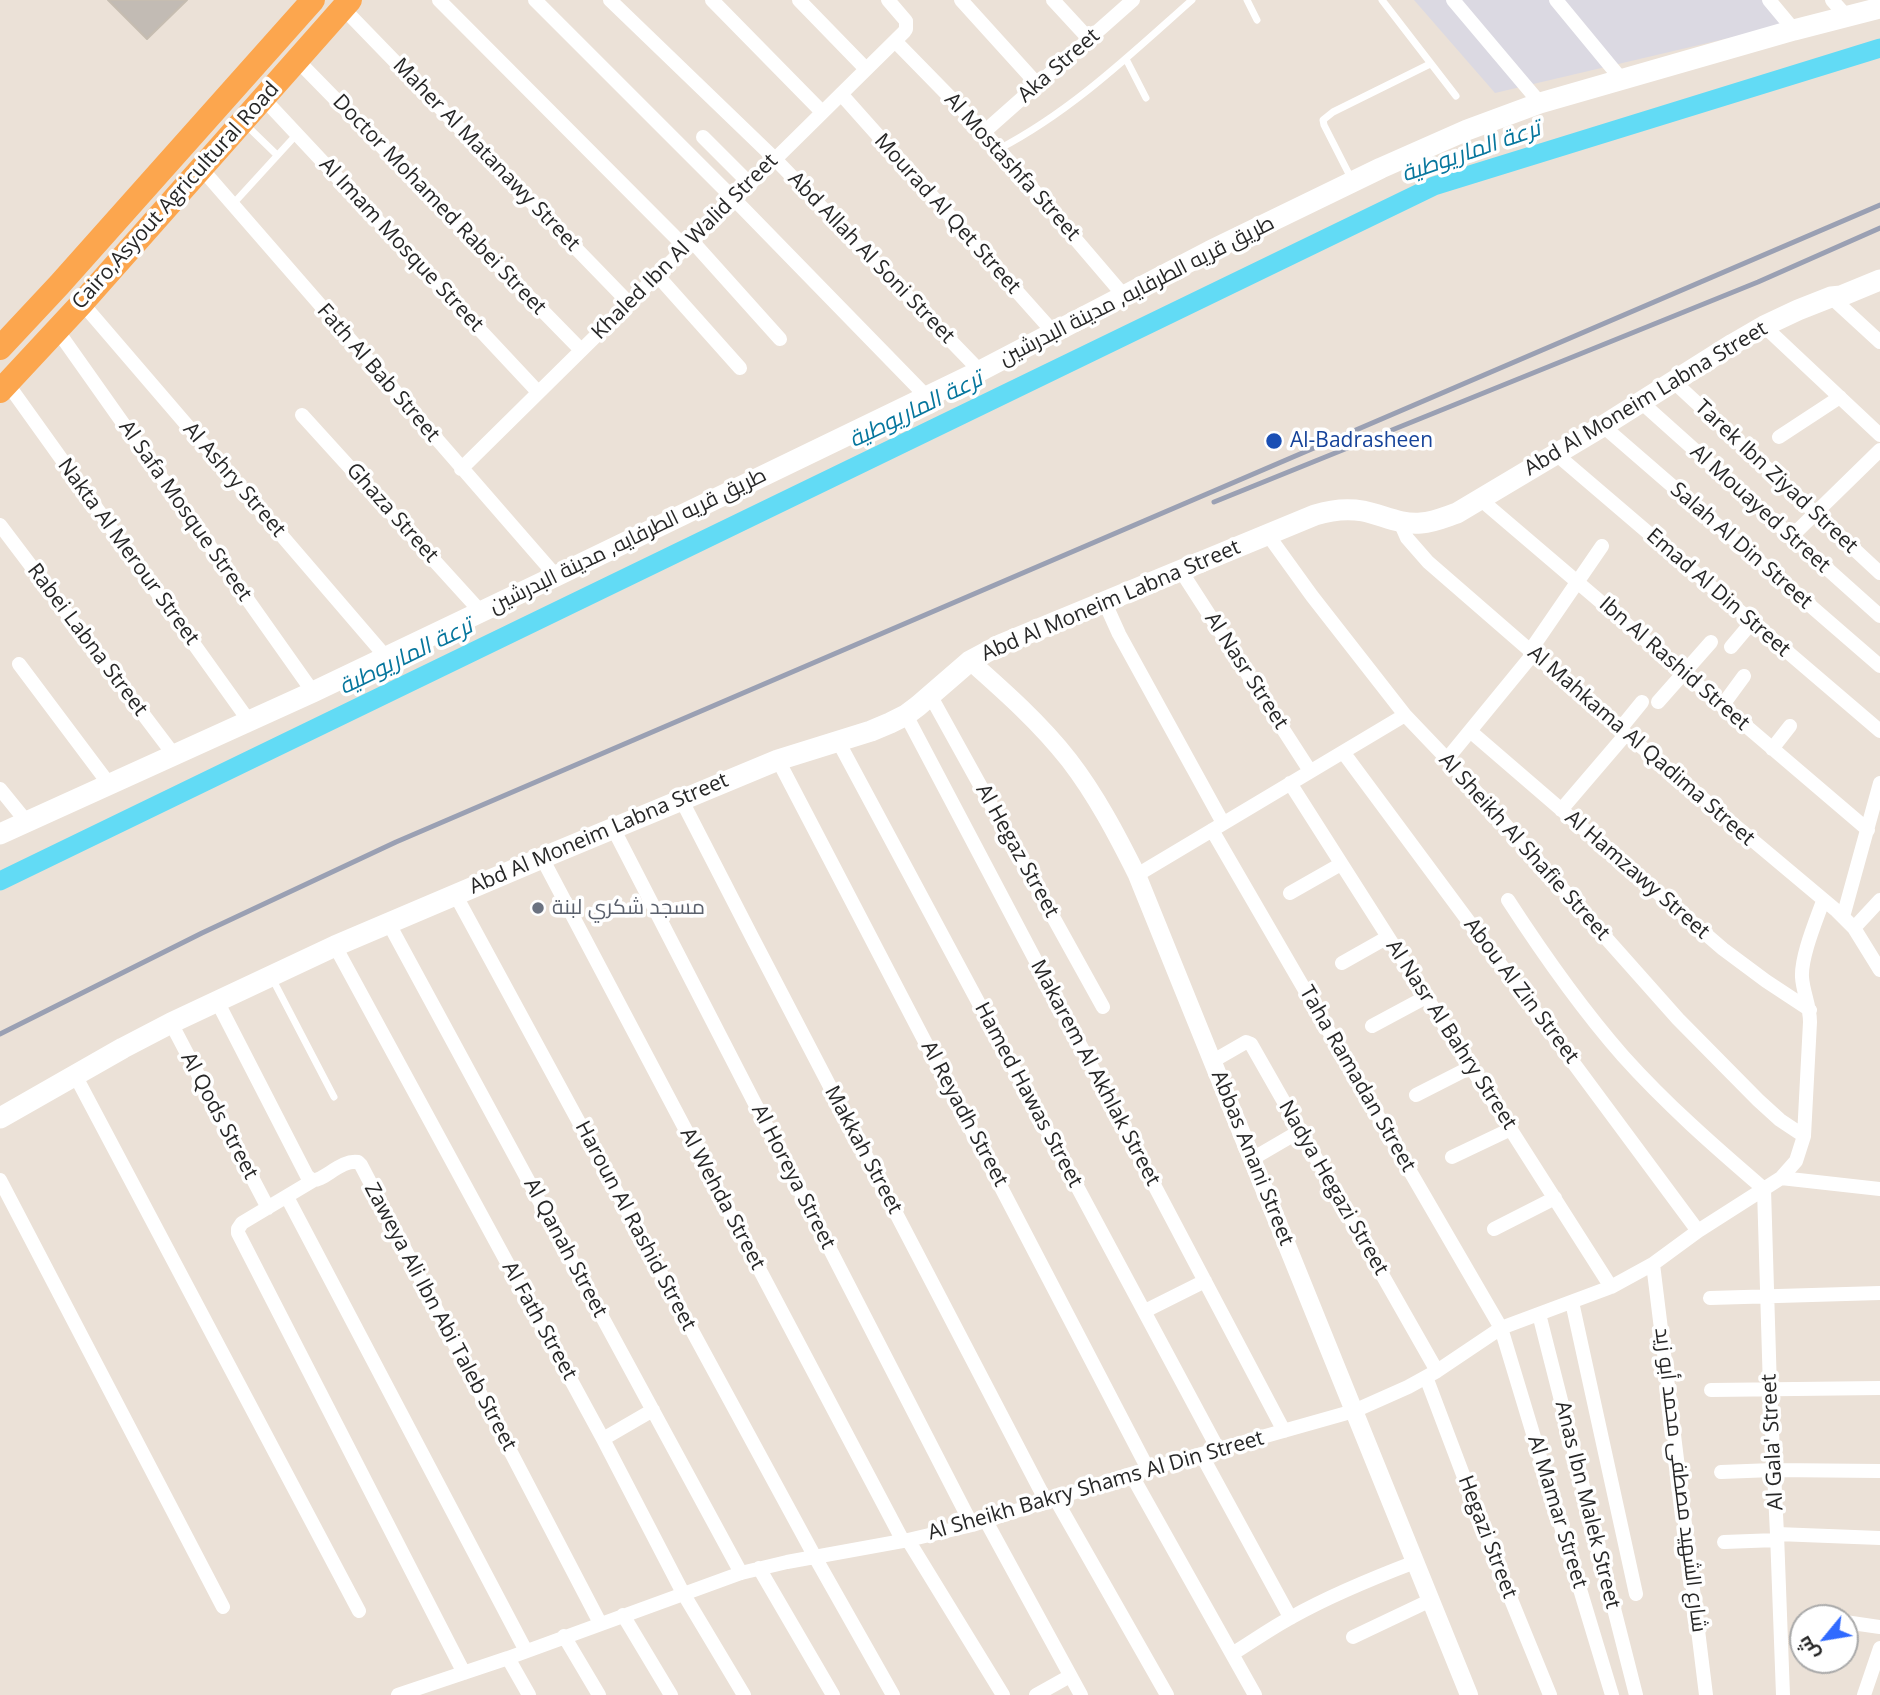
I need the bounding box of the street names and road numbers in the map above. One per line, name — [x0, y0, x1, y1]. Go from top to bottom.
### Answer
street label: Aka Street — [1013, 24, 1105, 108]
street label: Maher Al Matanawy Street — [387, 53, 585, 257]
street label: Cairo,Asyout Agricultural Road — [67, 77, 285, 315]
street label: Al Mostashfa Street — [939, 88, 1085, 246]
street label: Doctor Mohamed Rabei Street — [327, 90, 551, 320]
street label: Mourad Al Qet Street — [868, 129, 1026, 299]
street label: Khaled Ibn Al Walid Street — [587, 149, 783, 345]
street label: Al Imam Mosque Street — [314, 153, 488, 337]
street label: Abd Allah Al Soni Street — [782, 167, 960, 349]
street label: طريق قريه الطرفايه, مدينة البدرشين — [995, 211, 1279, 371]
street label: Fath Al Bab Street — [311, 299, 445, 447]
street label: Abd Al Moneim Labna Street — [1520, 316, 1772, 482]
street label: Tarek Ibn Ziyad Street — [1689, 395, 1863, 559]
street label: Al Safa Mosque Street — [113, 416, 257, 606]
street label: Al Ashry Street — [177, 418, 291, 542]
street label: Al Mouayed Street — [1685, 440, 1835, 578]
street label: Nakta Al Merour Street — [52, 454, 204, 650]
street label: Ghaza Street — [341, 458, 443, 568]
street label: طريق قريه الطرفايه, مدينة البدرشين — [485, 463, 771, 619]
street label: Salah Al Din Street — [1665, 477, 1817, 615]
street label: Emad Al Din Street — [1641, 524, 1795, 662]
street label: Abd Al Moneim Labna Street — [978, 535, 1244, 667]
street label: Rabei Labna Street — [22, 559, 152, 721]
street label: Ibn Al Rashid Street — [1594, 592, 1754, 736]
street label: Al Nasr Street — [1199, 608, 1293, 734]
street label: Al Mahkama Al Qadima Street — [1522, 641, 1760, 851]
street label: Al Sheikh Al Shafie Street — [1433, 748, 1615, 946]
street label: Abd Al Moneim Labna Street — [466, 768, 732, 900]
street label: Al Hegaz Street — [970, 780, 1064, 922]
street label: Al Hamzawy Street — [1560, 805, 1714, 945]
street label: Abou Al Zin Street — [1458, 913, 1584, 1069]
street label: Al Nasr Al Bahry Street — [1380, 935, 1522, 1135]
street label: Makarem Al Akhlak Street — [1025, 956, 1165, 1190]
street label: Taha Ramadan Street — [1293, 982, 1421, 1176]
street label: Hamed Hawas Street — [969, 998, 1087, 1192]
street label: Al Reyadh Street — [915, 1037, 1013, 1191]
street label: Al Qods Street — [175, 1048, 263, 1184]
street label: Abbas Anani Street — [1205, 1067, 1299, 1249]
street label: Makkah Street — [819, 1082, 907, 1218]
street label: Nadya Hegazi Street — [1273, 1096, 1393, 1280]
street label: Al Horeya Street — [746, 1101, 840, 1253]
street label: Haroun Al Rashid Street — [569, 1117, 701, 1335]
street label: Al Wehda Street — [674, 1124, 770, 1274]
street label: Al Qanah Street — [518, 1174, 612, 1322]
street label: Zaweya Ali Ibn Abi Taleb Street — [358, 1179, 522, 1455]
street label: Al Fath Street — [496, 1258, 582, 1384]
street label: شارع الشهيد مصطفى محمد أبو زيد — [1649, 1326, 1711, 1634]
street label: Al Gala' Street — [1757, 1373, 1789, 1511]
street label: Anas Ibn Malek Street — [1549, 1399, 1625, 1611]
street label: Al Sheikh Bakry Shams Al Din Street — [925, 1426, 1267, 1546]
street label: Al Mamar Street — [1522, 1433, 1592, 1591]
street label: Hegazi Street — [1452, 1472, 1522, 1602]

